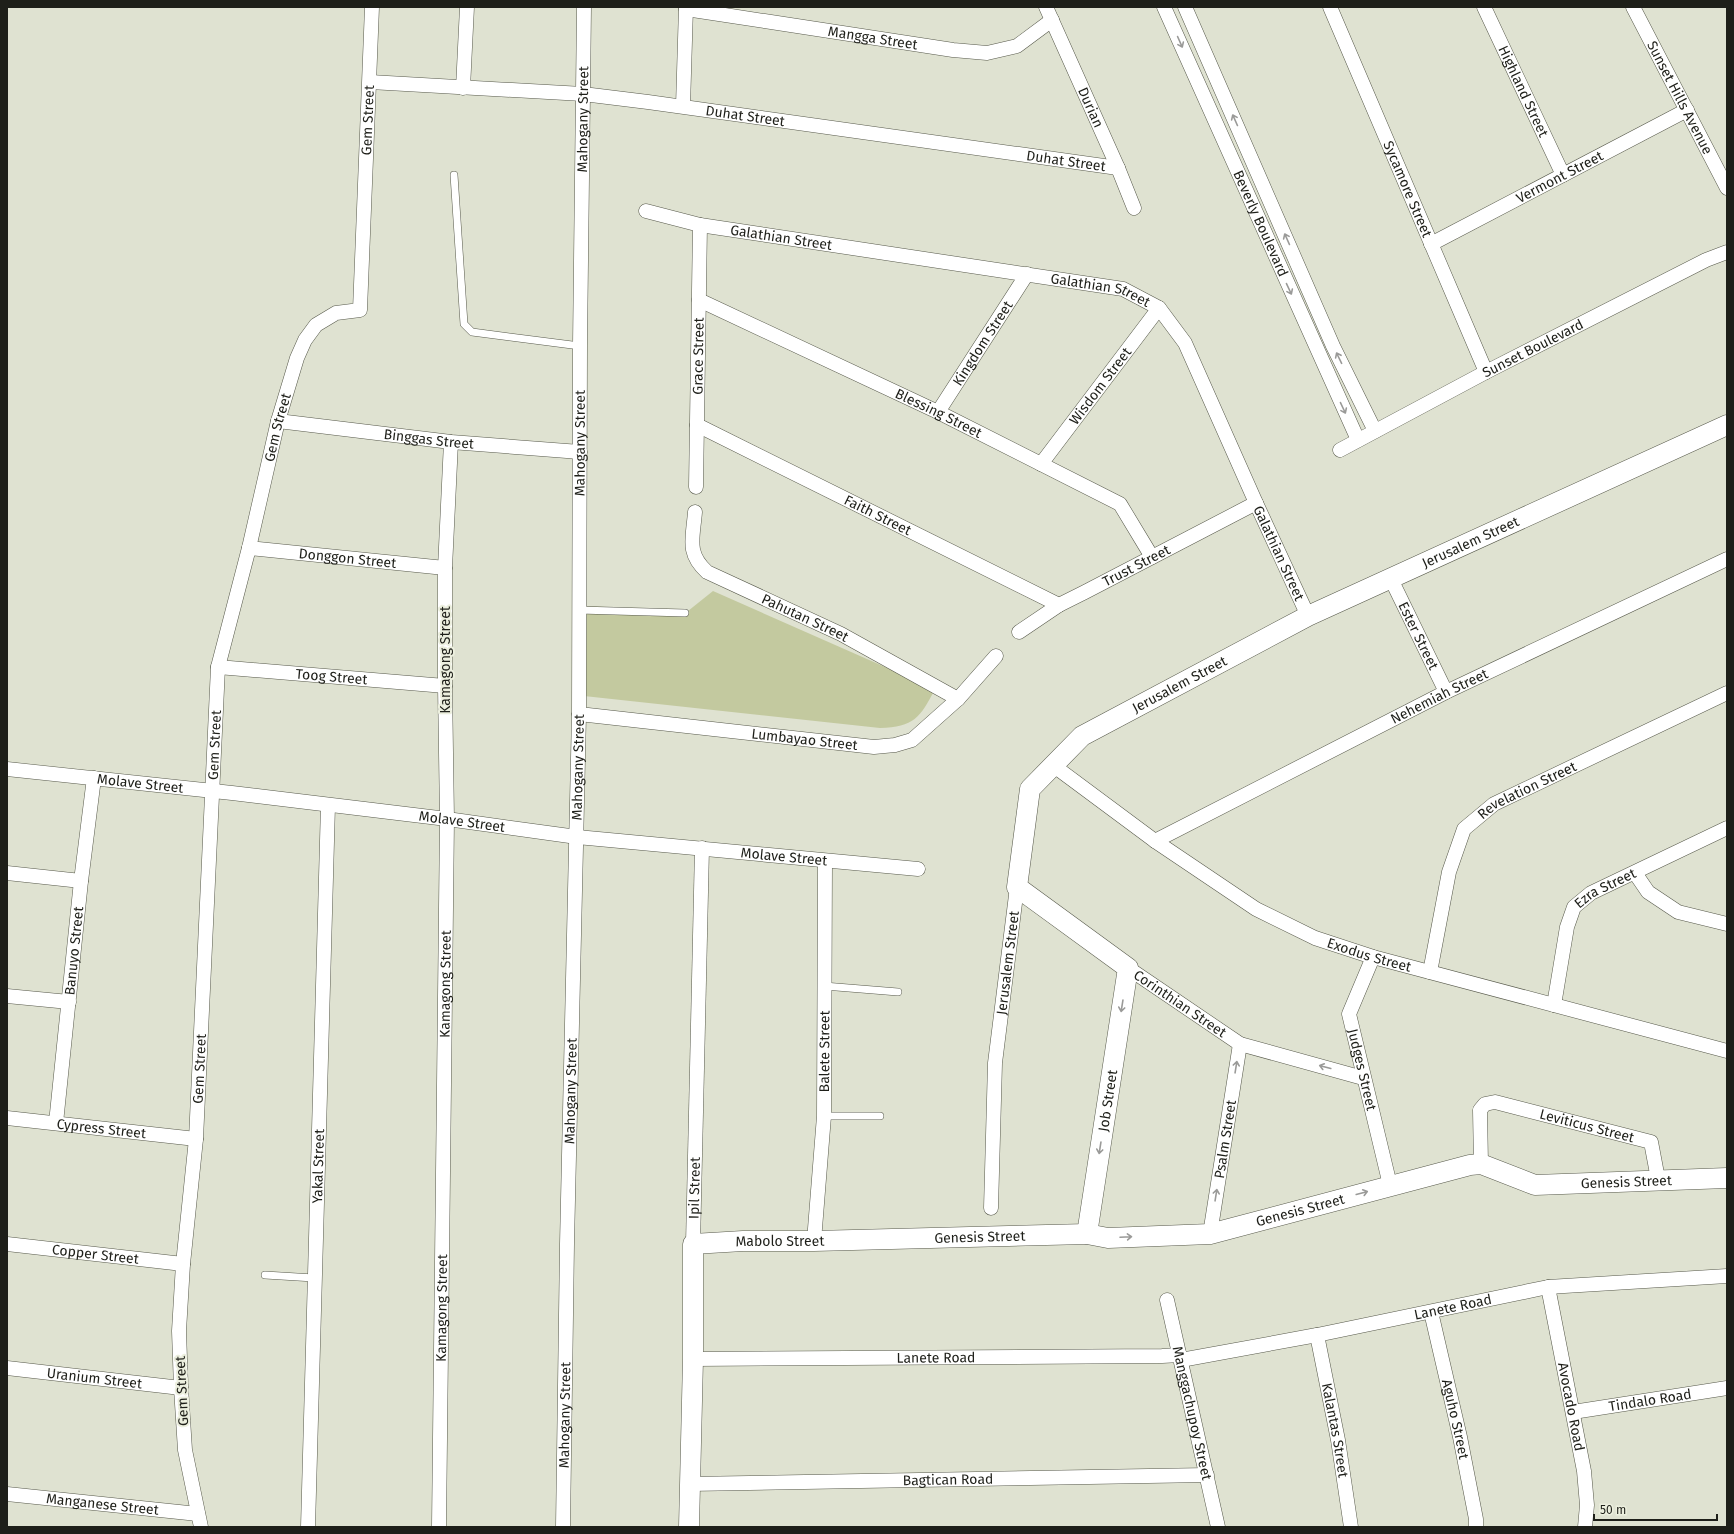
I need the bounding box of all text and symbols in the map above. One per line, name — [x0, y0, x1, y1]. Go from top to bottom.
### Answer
street label: Mangga Street — [827, 22, 920, 53]
one-way arrow — [1177, 36, 1184, 48]
street label: Sunset Hills Avenue — [1644, 38, 1716, 157]
street label: Highland Street — [1495, 43, 1553, 140]
street label: Mahogany Street — [574, 65, 592, 172]
street label: Gem Street — [358, 84, 377, 156]
street label: Durian — [1074, 85, 1107, 130]
street label: Duhat Street — [705, 102, 787, 130]
one-way arrow — [1231, 115, 1238, 127]
street label: Sycamore Street — [1380, 138, 1436, 241]
street label: Duhat Street — [1025, 147, 1108, 175]
street label: Vermont Street — [1513, 147, 1607, 206]
street label: Beverly Boulevard — [1230, 167, 1292, 279]
street label: Galathian Street — [729, 221, 834, 254]
one-way arrow — [1283, 234, 1290, 246]
street label: Galathian Street — [1050, 270, 1154, 311]
one-way arrow — [1286, 283, 1293, 295]
street label: Kingdom Street — [949, 297, 1017, 389]
street label: Sunset Boulevard — [1479, 315, 1586, 381]
street label: Grace Street — [689, 316, 707, 395]
street label: Wisdom Street — [1065, 343, 1135, 428]
one-way arrow — [1335, 353, 1343, 365]
street label: Blessing Street — [893, 385, 986, 442]
street label: Mahogany Street — [571, 389, 588, 496]
street label: Gem Street — [260, 390, 295, 463]
one-way arrow — [1340, 401, 1347, 413]
street label: Binggas Street — [383, 425, 476, 452]
street label: Faith Street — [842, 491, 915, 539]
street label: Galathian Street — [1250, 503, 1309, 604]
street label: Jerusalem Street — [1419, 512, 1522, 571]
street label: Trust Street — [1100, 540, 1174, 590]
street label: Donggon Street — [298, 545, 398, 572]
street label: Pahutan Street — [759, 590, 853, 646]
street label: Ester Street — [1395, 599, 1443, 673]
street label: Kamagong Street — [437, 605, 454, 714]
street label: Jerusalem Street — [1129, 652, 1231, 716]
street label: Toog Street — [295, 665, 369, 688]
street label: Nehemiah Street — [1388, 665, 1491, 727]
street label: Gem Street — [204, 709, 225, 781]
street label: Mahogany Street — [568, 713, 588, 820]
street label: Lumbayao Street — [751, 725, 860, 754]
street label: Revelation Street — [1474, 757, 1580, 823]
street label: Molave Street — [96, 770, 185, 796]
street label: Molave Street — [418, 807, 507, 836]
street label: Molave Street — [740, 844, 829, 869]
street label: Ezra Street — [1571, 864, 1639, 912]
street label: Banuyo Street — [61, 905, 87, 996]
street label: Jerusalem Street — [993, 909, 1023, 1016]
street label: Kamagong Street — [436, 929, 454, 1038]
street label: Exodus Street — [1325, 934, 1414, 976]
street label: Corinthian Street — [1131, 966, 1230, 1041]
one-way arrow — [1118, 999, 1126, 1012]
street label: Balete Street — [816, 1009, 833, 1092]
street label: Judges Street — [1344, 1027, 1381, 1113]
street label: Gem Street — [189, 1032, 209, 1104]
street label: Mahogany Street — [561, 1037, 580, 1144]
one-way arrow — [1232, 1060, 1240, 1073]
one-way arrow — [1319, 1063, 1332, 1071]
street label: Job Street — [1094, 1067, 1121, 1133]
street label: Psalm Street — [1210, 1098, 1240, 1180]
street label: Leviticus Street — [1538, 1105, 1637, 1146]
street label: Cypress Street — [56, 1115, 148, 1142]
street label: Yakal Street — [308, 1128, 328, 1204]
one-way arrow — [1096, 1142, 1104, 1155]
street label: Ipil Street — [685, 1156, 703, 1219]
street label: Genesis Street — [1580, 1171, 1673, 1192]
one-way arrow — [1212, 1189, 1220, 1202]
one-way arrow — [1355, 1189, 1368, 1196]
street label: Genesis Street — [1254, 1190, 1347, 1230]
street label: Genesis Street — [934, 1227, 1027, 1246]
street label: Mabolo Street — [735, 1232, 826, 1250]
one-way arrow — [1119, 1234, 1132, 1241]
street label: Copper Street — [51, 1241, 141, 1268]
street label: Kamagong Street — [432, 1253, 451, 1362]
street label: Lanete Road — [1412, 1290, 1493, 1323]
street label: Manggachupoy Street — [1169, 1345, 1216, 1483]
street label: Lanete Road — [897, 1349, 975, 1366]
street label: Gem Street — [172, 1355, 192, 1426]
street label: Mahogany Street — [555, 1361, 574, 1468]
street label: Avocado Road — [1554, 1361, 1588, 1452]
street label: Uranium Street — [46, 1364, 144, 1392]
street label: Aguho Street — [1438, 1378, 1473, 1462]
street label: Kalantas Street — [1318, 1381, 1352, 1480]
street label: Tindalo Road — [1607, 1385, 1693, 1415]
street label: Bagtican Road — [902, 1470, 993, 1489]
street label: Manganese Street — [45, 1490, 161, 1518]
scale bar — [1594, 1496, 1717, 1522]
text: 50 m — [1600, 1503, 1626, 1517]

